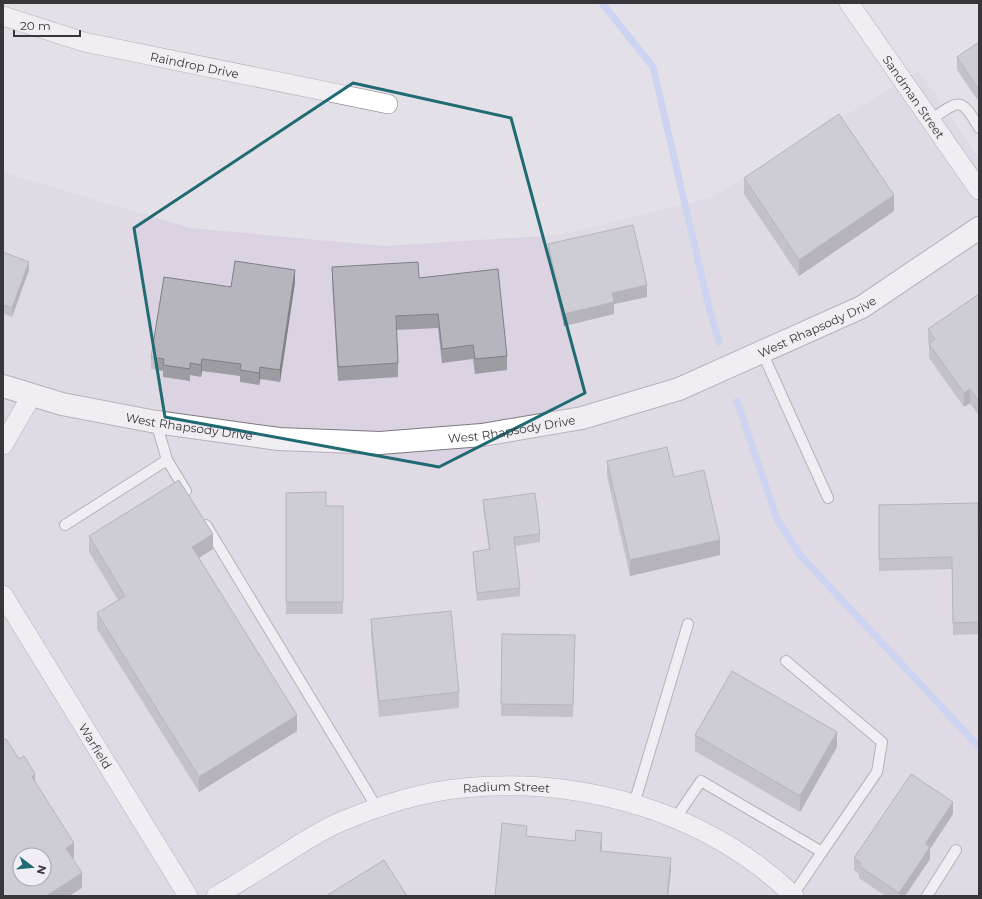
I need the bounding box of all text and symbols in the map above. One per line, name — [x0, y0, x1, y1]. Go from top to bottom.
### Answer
scale bar — [14, 12, 80, 38]
text: 20 m — [20, 18, 51, 33]
street label: Raindrop Drive — [149, 48, 240, 81]
street label: Sandman Street — [880, 52, 948, 141]
street label: West Rhapsody Drive — [755, 292, 879, 360]
street label: West Rhapsody Drive — [124, 409, 254, 443]
street label: West Rhapsody Drive — [447, 412, 576, 445]
street label: Warfield — [76, 720, 115, 771]
street label: Radium Street — [462, 778, 551, 795]
north arrow — [12, 847, 52, 887]
text: N — [34, 864, 50, 876]

